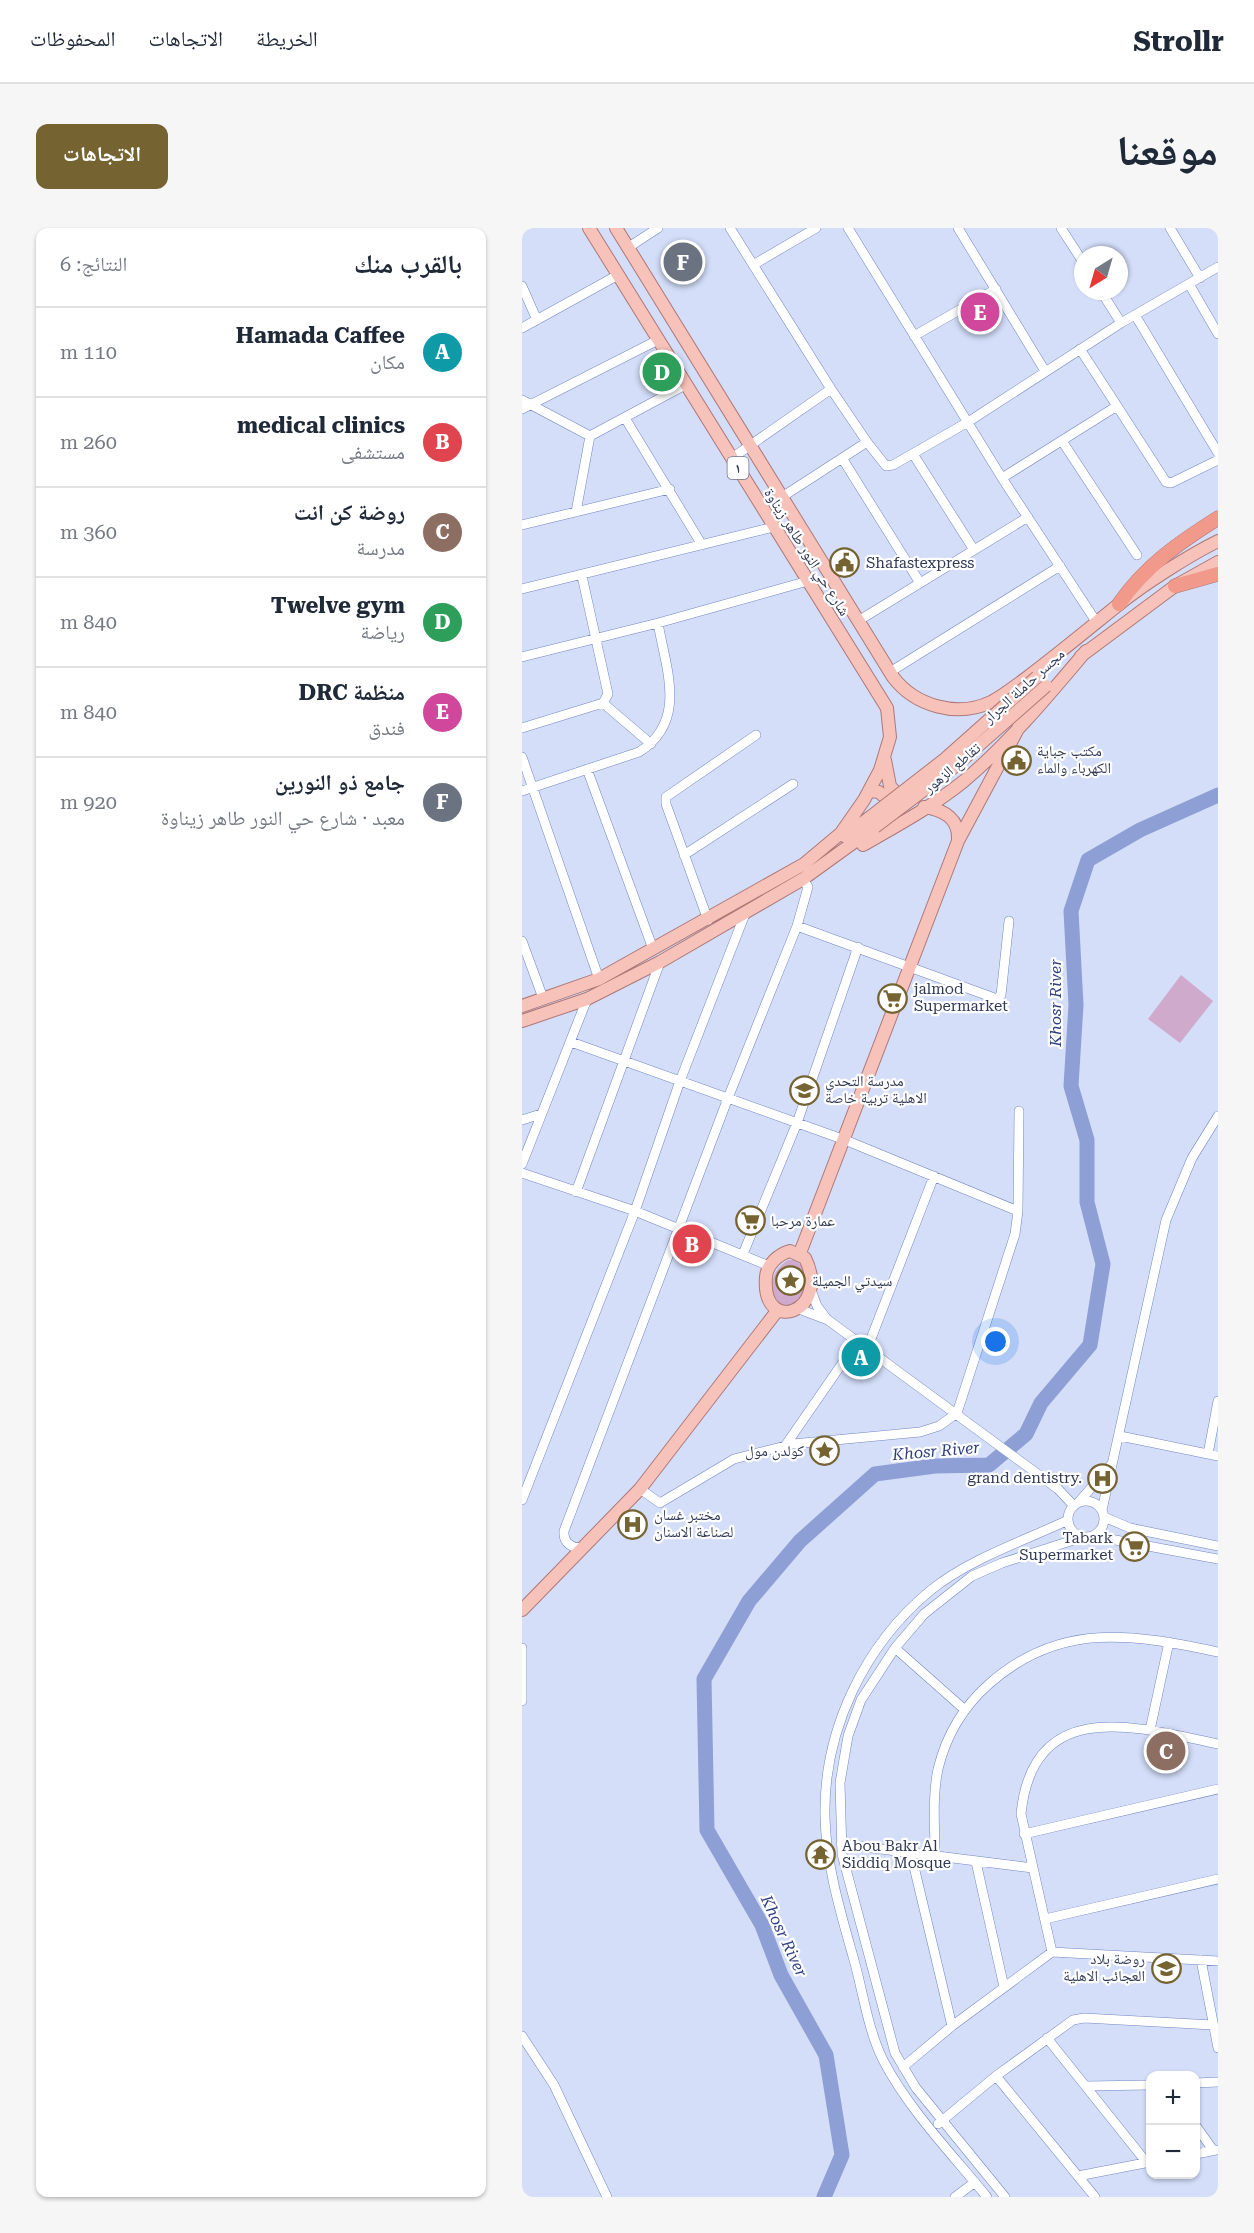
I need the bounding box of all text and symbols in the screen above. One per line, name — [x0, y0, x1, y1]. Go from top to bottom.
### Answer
text: Strollr — [1133, 25, 1224, 58]
text: المحفوظات — [30, 27, 115, 51]
text: الاتجاهات — [148, 27, 223, 51]
text: الخريطة — [256, 27, 318, 51]
button: الاتجاهات — [36, 124, 168, 189]
text: موقعنا — [1117, 126, 1218, 175]
pin: F — [664, 240, 702, 285]
north arrow — [1074, 246, 1128, 300]
text: بالقرب منك — [354, 249, 462, 279]
text: النتائج: 6 — [60, 252, 127, 276]
pin: E — [960, 290, 1000, 334]
text: Hamada Caffee — [236, 323, 405, 348]
text: 110 m — [60, 340, 117, 364]
text: A — [435, 340, 450, 364]
text: مكان — [370, 350, 405, 374]
pin: D — [642, 350, 682, 394]
text: medical clinics — [237, 413, 405, 438]
text: 260 m — [60, 430, 117, 454]
text: B — [435, 430, 450, 454]
text: مستشفى — [341, 440, 405, 464]
road number: ١ — [728, 457, 748, 479]
street label: شارع حي النور طاهر زيناوة — [758, 485, 854, 621]
text: روضة كن انت — [294, 500, 405, 525]
text: 360 m — [60, 520, 117, 544]
text: C — [436, 520, 450, 544]
text: مدرسة — [356, 536, 405, 560]
public building icon: Shafastexpress — [829, 547, 861, 579]
place label: Shafastexpress — [866, 554, 974, 572]
text: Twelve gym — [271, 593, 405, 618]
text: 840 m — [60, 610, 117, 634]
text: D — [434, 610, 451, 634]
text: رياضة — [361, 620, 405, 644]
street label: مجسر حاملة الجرار — [979, 645, 1068, 728]
text: منظمة DRC — [299, 680, 405, 705]
text: 840 m — [60, 700, 117, 724]
text: E — [436, 700, 449, 724]
text: فندق — [368, 716, 405, 740]
street label: تقاطع الزهور — [919, 739, 985, 798]
place label: مكتب جباية الكهرباء والماء — [1037, 742, 1111, 777]
public building icon: مكتب جباية الكهرباء والماء — [1000, 744, 1032, 776]
text: جامع ذو النورين — [275, 770, 405, 795]
text: 920 m — [60, 790, 117, 814]
text: F — [436, 790, 449, 814]
text: معبد · شارع حي النور طاهر زيناوة — [161, 806, 405, 830]
water label: Khosr River — [1046, 959, 1065, 1048]
place label: jalmod Supermarket — [913, 980, 1008, 1015]
supermarket icon: jalmod Supermarket — [877, 982, 909, 1014]
place label: مدرسة التحدي الاهلية تربية خاصة — [825, 1072, 927, 1107]
school or university icon: مدرسة التحدي الاهلية تربية خاصة — [788, 1074, 820, 1106]
supermarket icon: عمارة مرحبا — [734, 1205, 766, 1237]
place label: عمارة مرحبا — [771, 1212, 835, 1230]
pin: B — [672, 1222, 712, 1266]
place icon: سيدتي الجميلة — [775, 1265, 807, 1297]
place label: سيدتي الجميلة — [812, 1272, 893, 1293]
your location — [981, 1327, 1010, 1356]
pin: A — [842, 1334, 880, 1380]
place icon: كولدن مول — [809, 1435, 841, 1467]
water label: Khosr River — [890, 1438, 981, 1464]
place label: كولدن مول — [745, 1442, 804, 1461]
hospital icon: grand dentistry. — [1087, 1462, 1119, 1494]
place label: grand dentistry. — [968, 1469, 1082, 1487]
place label: مختبر غسان لصناعة الاسنان — [654, 1506, 733, 1542]
hospital icon: مختبر غسان لصناعة الاسنان — [617, 1508, 649, 1540]
place label: Tabark Supermarket — [1019, 1529, 1113, 1564]
supermarket icon: Tabark Supermarket — [1118, 1531, 1150, 1563]
pin: C — [1146, 1728, 1186, 1774]
place label: Abou Bakr Al Siddiq Mosque — [842, 1837, 951, 1872]
temple icon: Abou Bakr Al Siddiq Mosque — [805, 1839, 837, 1871]
water label: Khosr River — [756, 1891, 811, 1980]
place label: روضة بلاد العجائب الاهلية — [1063, 1950, 1145, 1985]
school or university icon: روضة بلاد العجائب الاهلية — [1150, 1952, 1182, 1984]
map controls — [1146, 2071, 1200, 2179]
button: + — [1146, 2071, 1200, 2125]
button: − — [1146, 2125, 1200, 2179]

